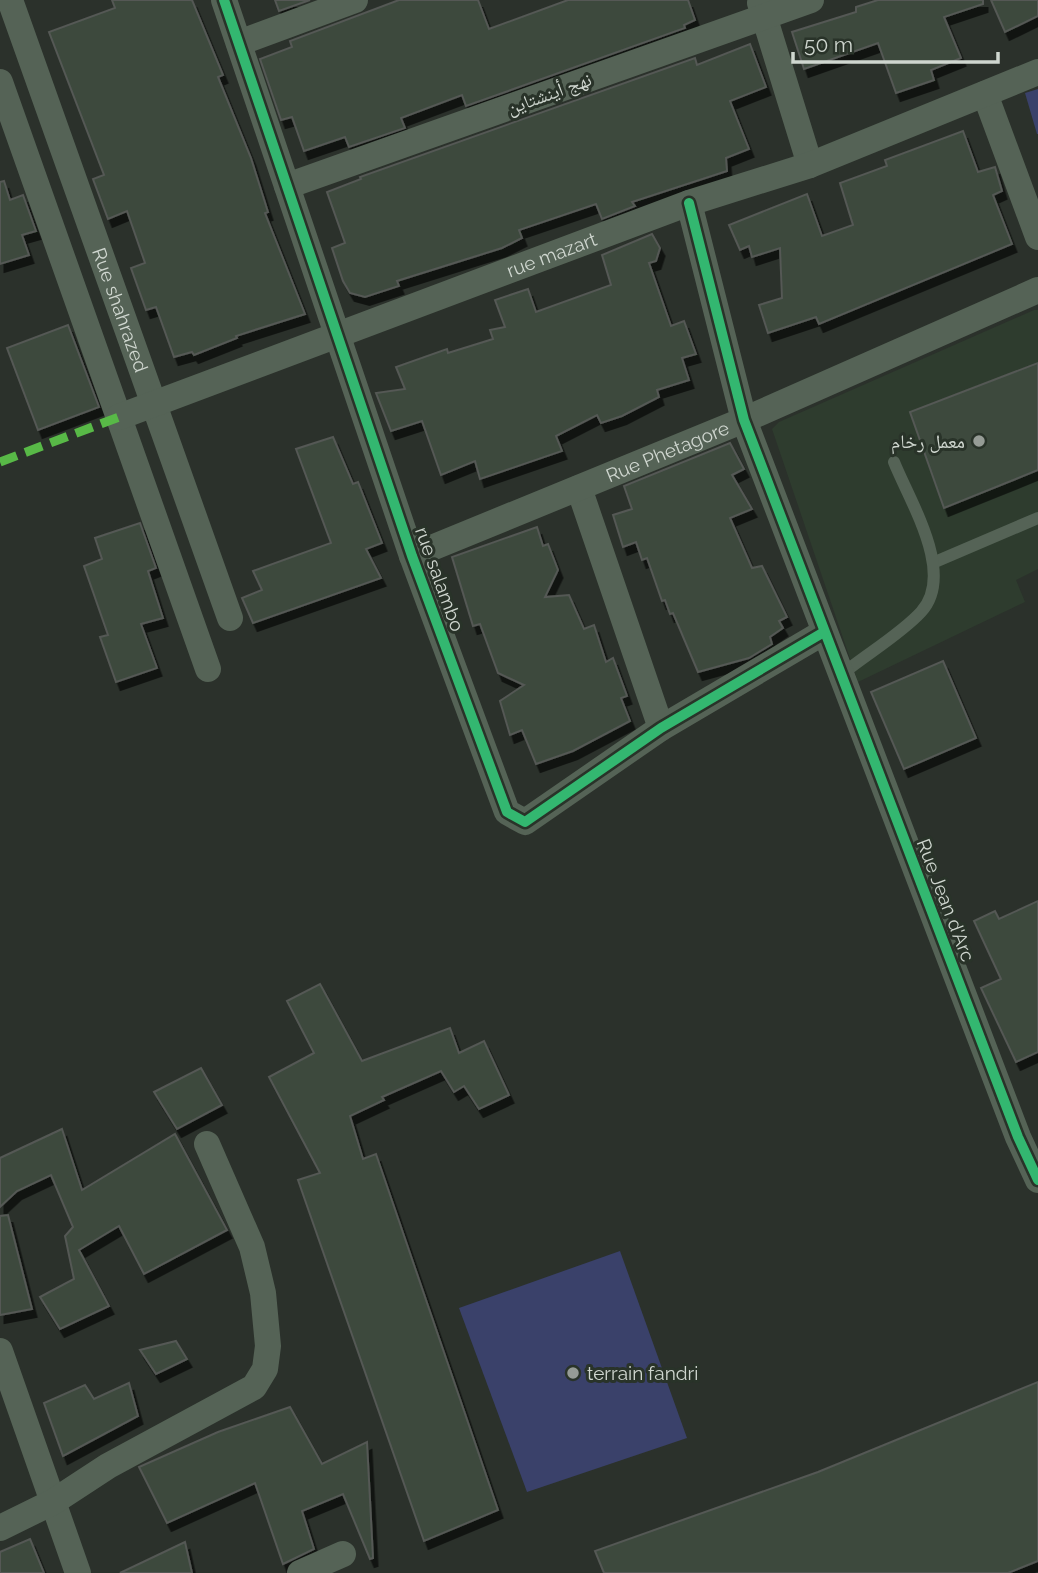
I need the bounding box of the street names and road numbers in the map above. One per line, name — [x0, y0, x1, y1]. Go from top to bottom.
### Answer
street label: نهج أينشتاين — [504, 68, 595, 120]
street label: rue mazart — [503, 227, 600, 282]
street label: Rue shahrazed — [88, 245, 153, 375]
street label: Rue Phetagore — [603, 416, 732, 486]
street label: rue salambo — [411, 524, 469, 634]
street label: Rue Jean d'Arc — [913, 836, 979, 964]

